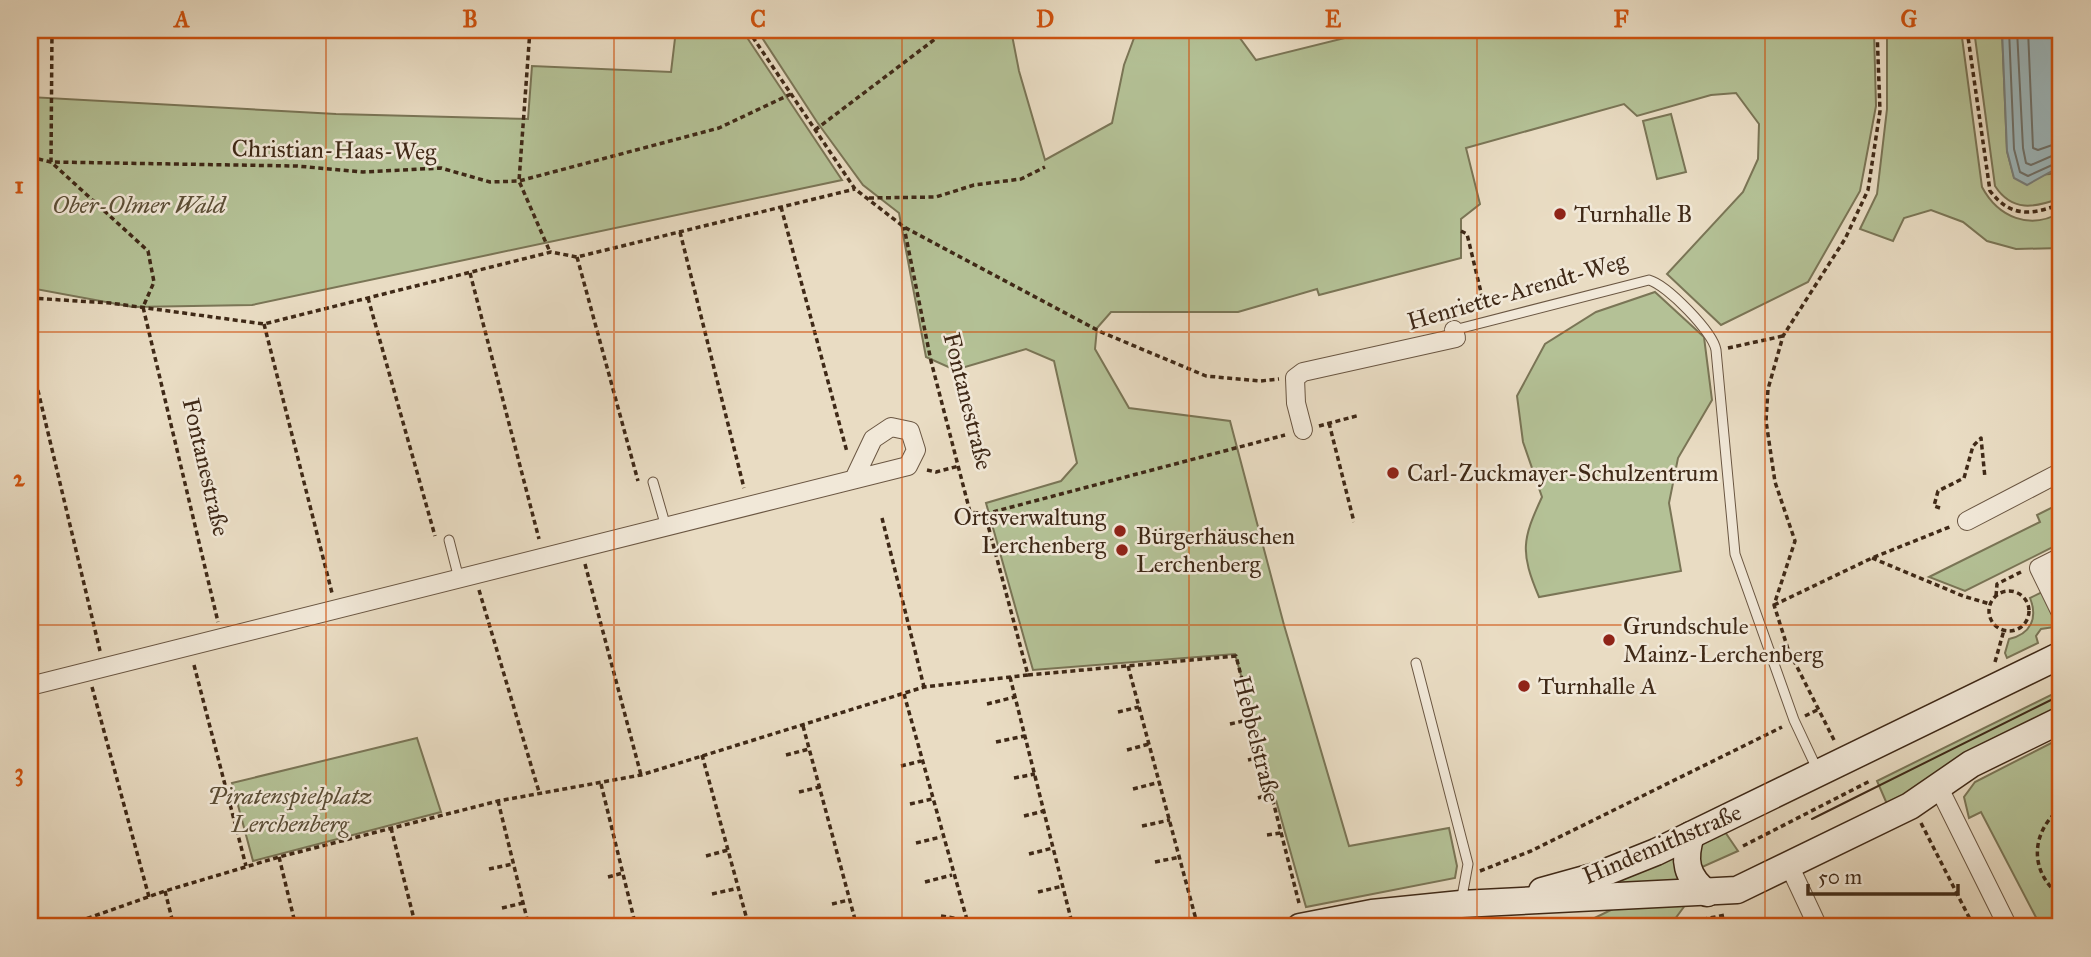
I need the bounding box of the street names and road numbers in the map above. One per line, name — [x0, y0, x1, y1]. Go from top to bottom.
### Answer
street label: Christian-Haas-Weg — [231, 133, 437, 167]
street label: Henriette-Arendt-Weg — [1404, 245, 1631, 337]
street label: Fontanestraße — [936, 329, 1000, 473]
street label: Fontanestraße — [176, 395, 236, 539]
street label: Hebbelstraße — [1227, 673, 1287, 805]
street label: Hindemithstraße — [1578, 797, 1746, 891]

